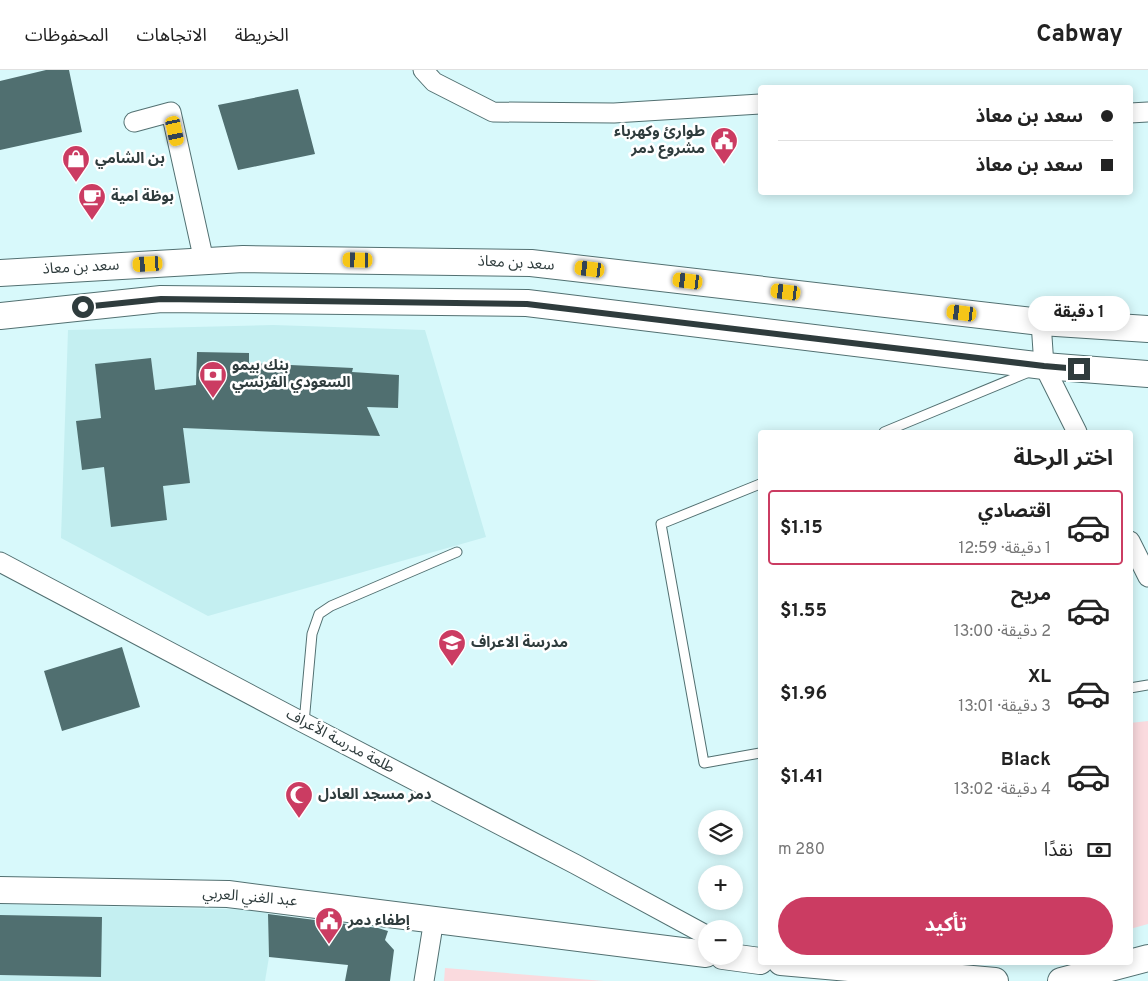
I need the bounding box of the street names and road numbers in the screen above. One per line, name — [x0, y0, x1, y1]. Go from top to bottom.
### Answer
street label: سعد بن معاذ — [477, 253, 555, 276]
street label: سعد بن معاذ — [42, 256, 120, 279]
street label: طلعة مدرسة الأعراف — [282, 705, 398, 779]
street label: عبد الغني العربي — [202, 884, 299, 912]

